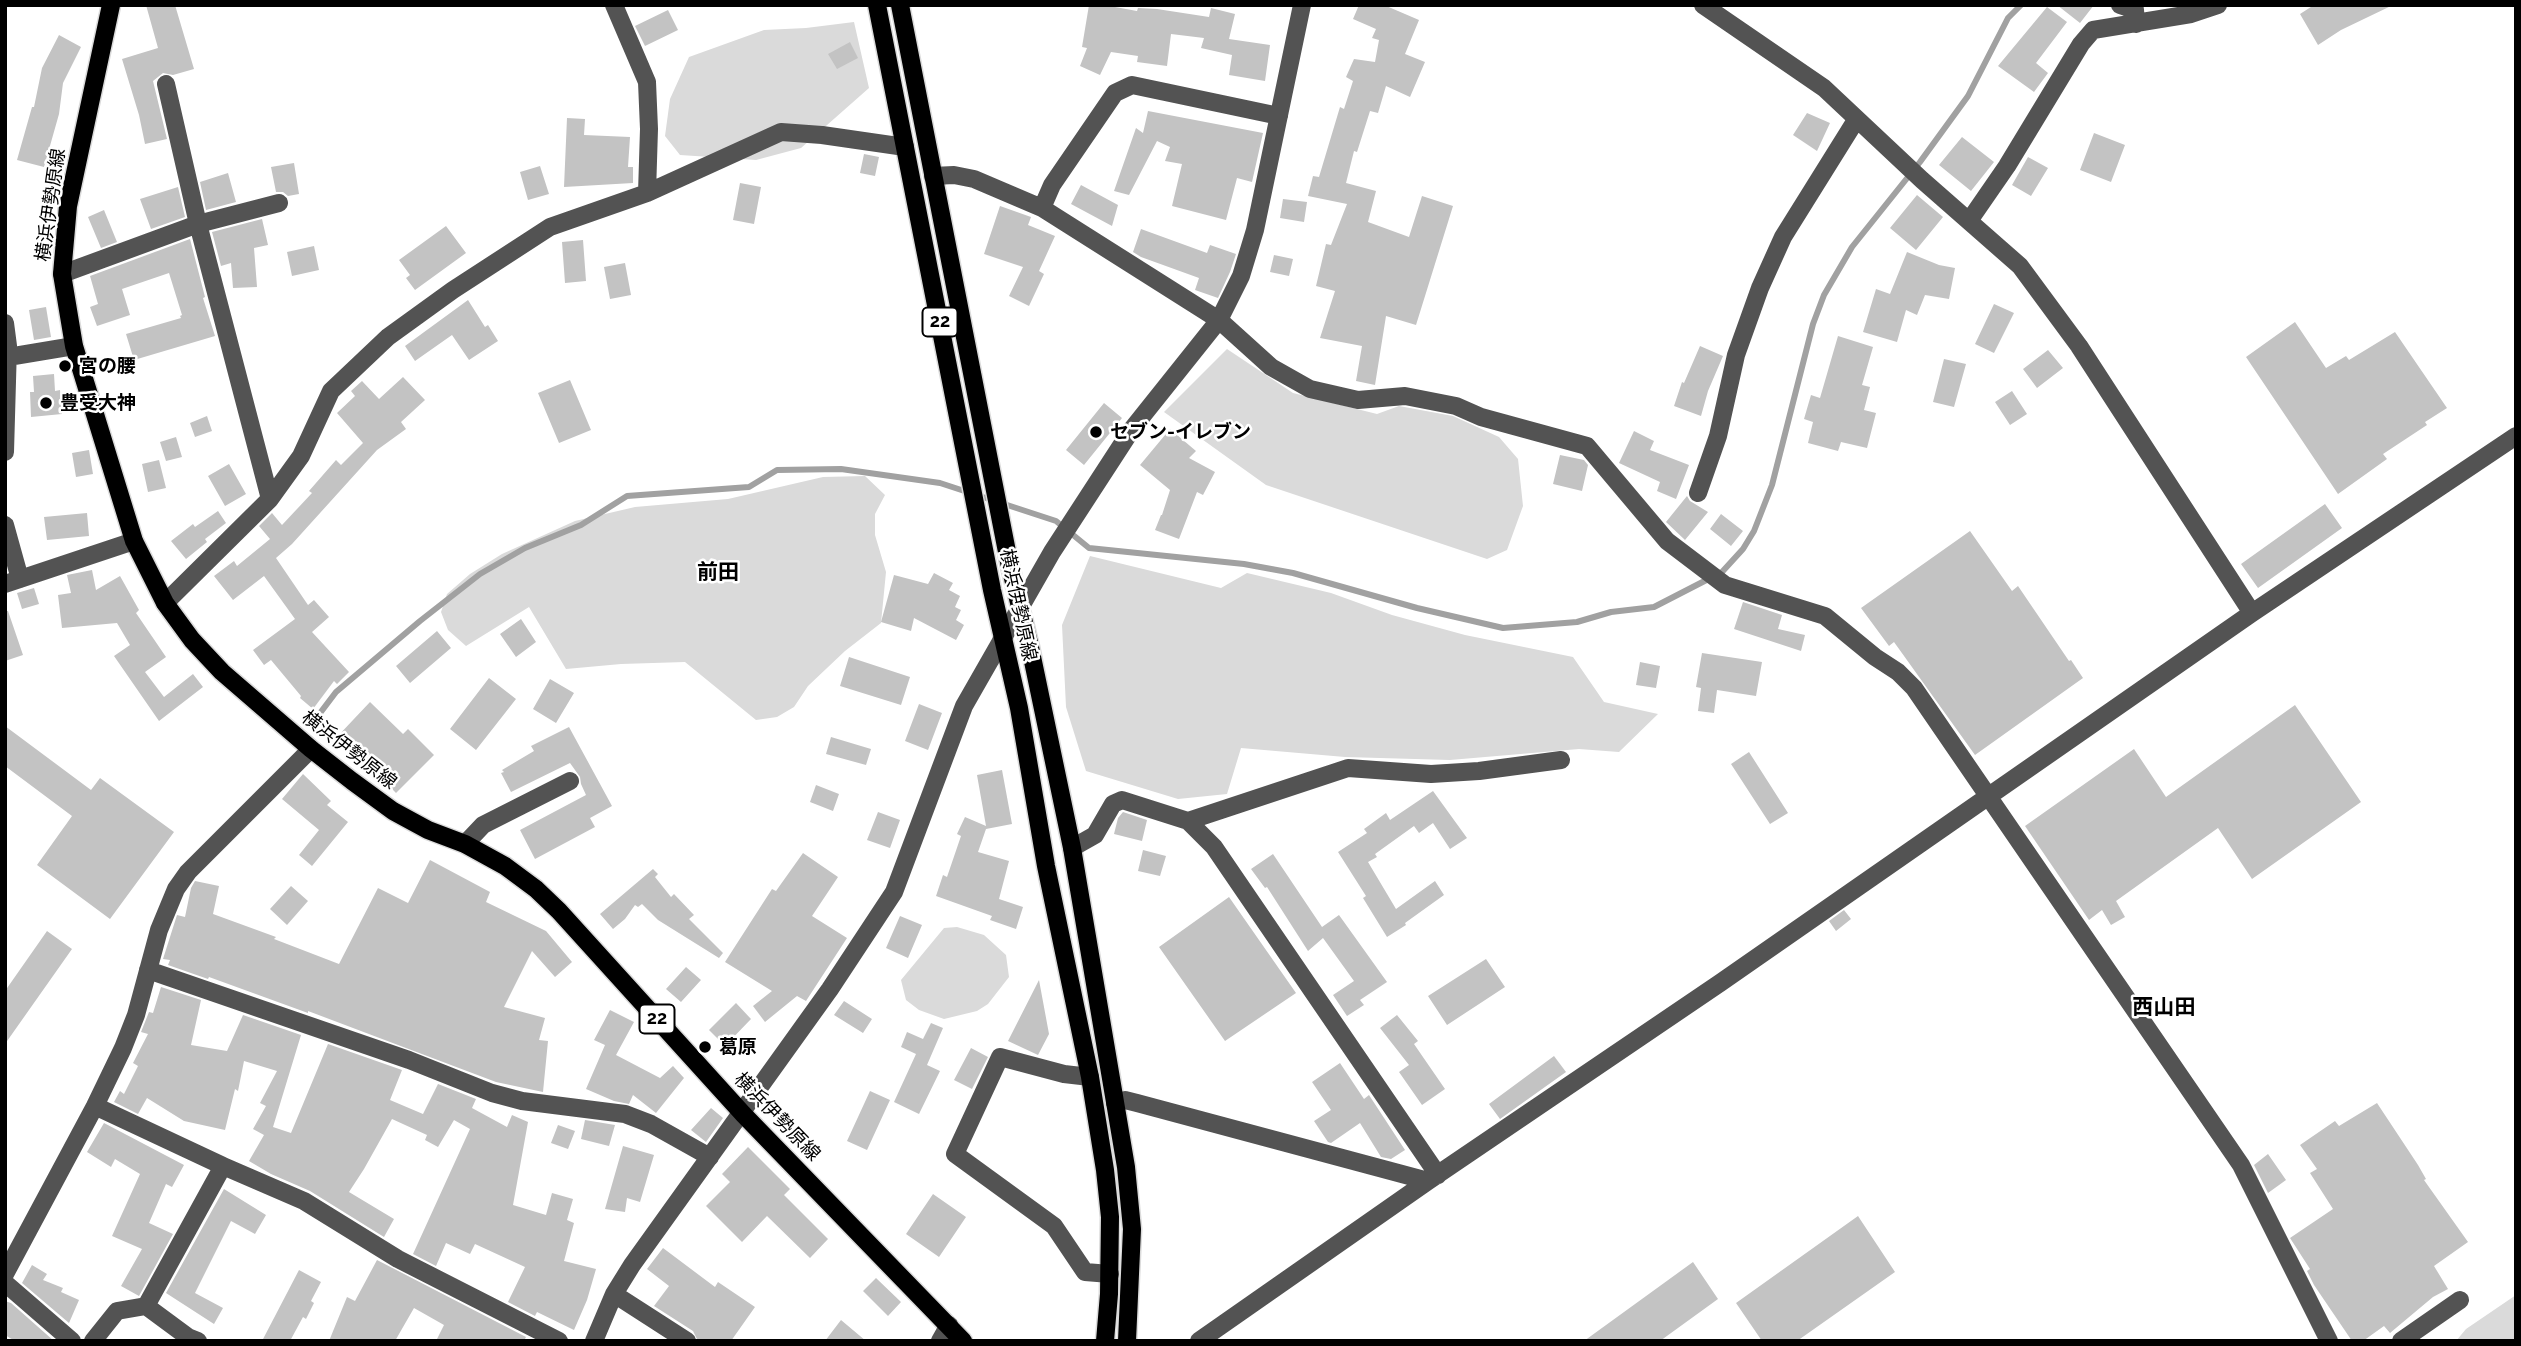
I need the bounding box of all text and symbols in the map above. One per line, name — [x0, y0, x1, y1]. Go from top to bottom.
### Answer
street label: 横浜伊勢原線 — [32, 147, 70, 263]
road number: 22 — [922, 308, 958, 336]
place label: 宮の腰 — [79, 355, 136, 377]
marker: 宮の腰 — [57, 358, 73, 374]
place label: 豊受大神 — [60, 392, 136, 414]
marker: 豊受大神 — [38, 395, 54, 411]
place label: セブン-イレブン — [1110, 421, 1251, 443]
marker: セブン-イレブン — [1088, 424, 1104, 440]
street label: 横浜伊勢原線 — [995, 547, 1041, 663]
district label: 前田 — [697, 560, 739, 586]
street label: 横浜伊勢原線 — [297, 706, 401, 794]
district label: 西山田 — [2133, 995, 2195, 1021]
road number: 22 — [640, 1004, 674, 1034]
place label: 葛原 — [719, 1036, 757, 1058]
marker: 葛原 — [697, 1039, 713, 1055]
street label: 横浜伊勢原線 — [729, 1068, 825, 1166]

